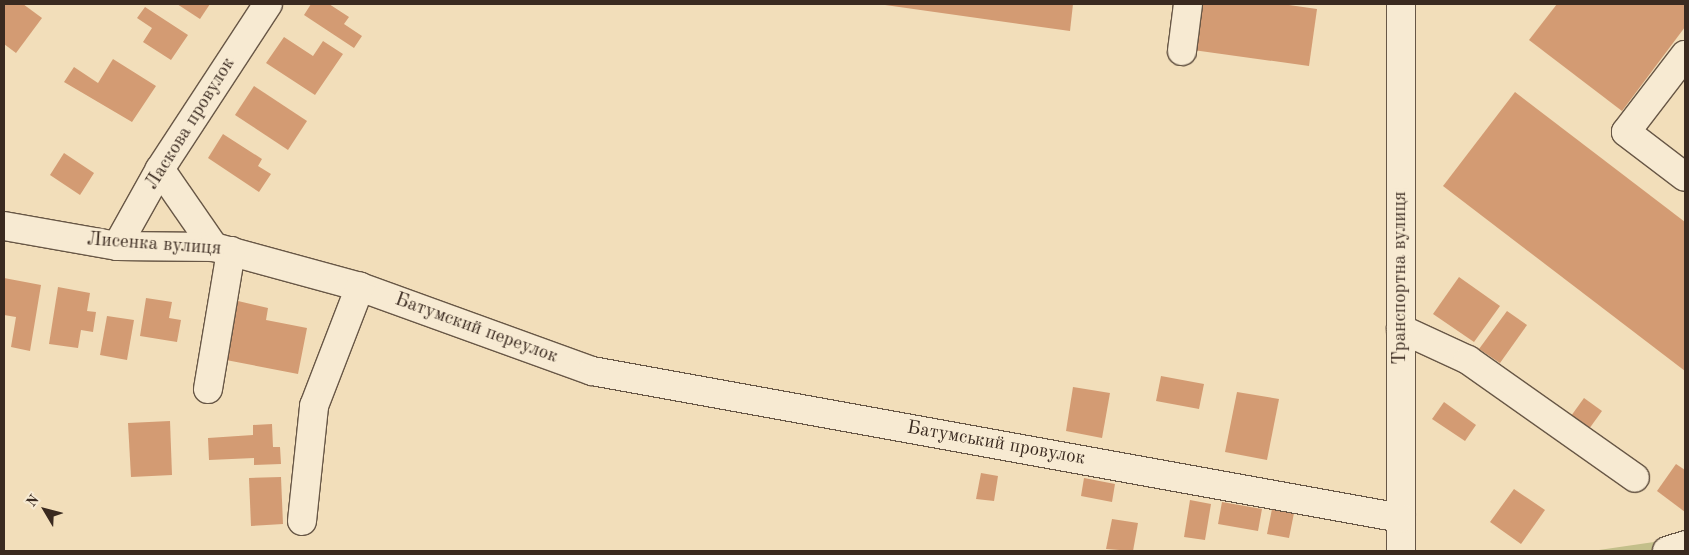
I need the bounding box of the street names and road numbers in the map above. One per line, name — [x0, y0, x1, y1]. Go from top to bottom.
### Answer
street label: Ласкова провулок — [141, 54, 241, 194]
street label: Транспортна вулиця — [1390, 191, 1412, 365]
street label: Лисенка вулиця — [86, 229, 222, 261]
street label: Батумский переулок — [391, 289, 561, 369]
street label: Батумський провулок — [905, 417, 1087, 471]

